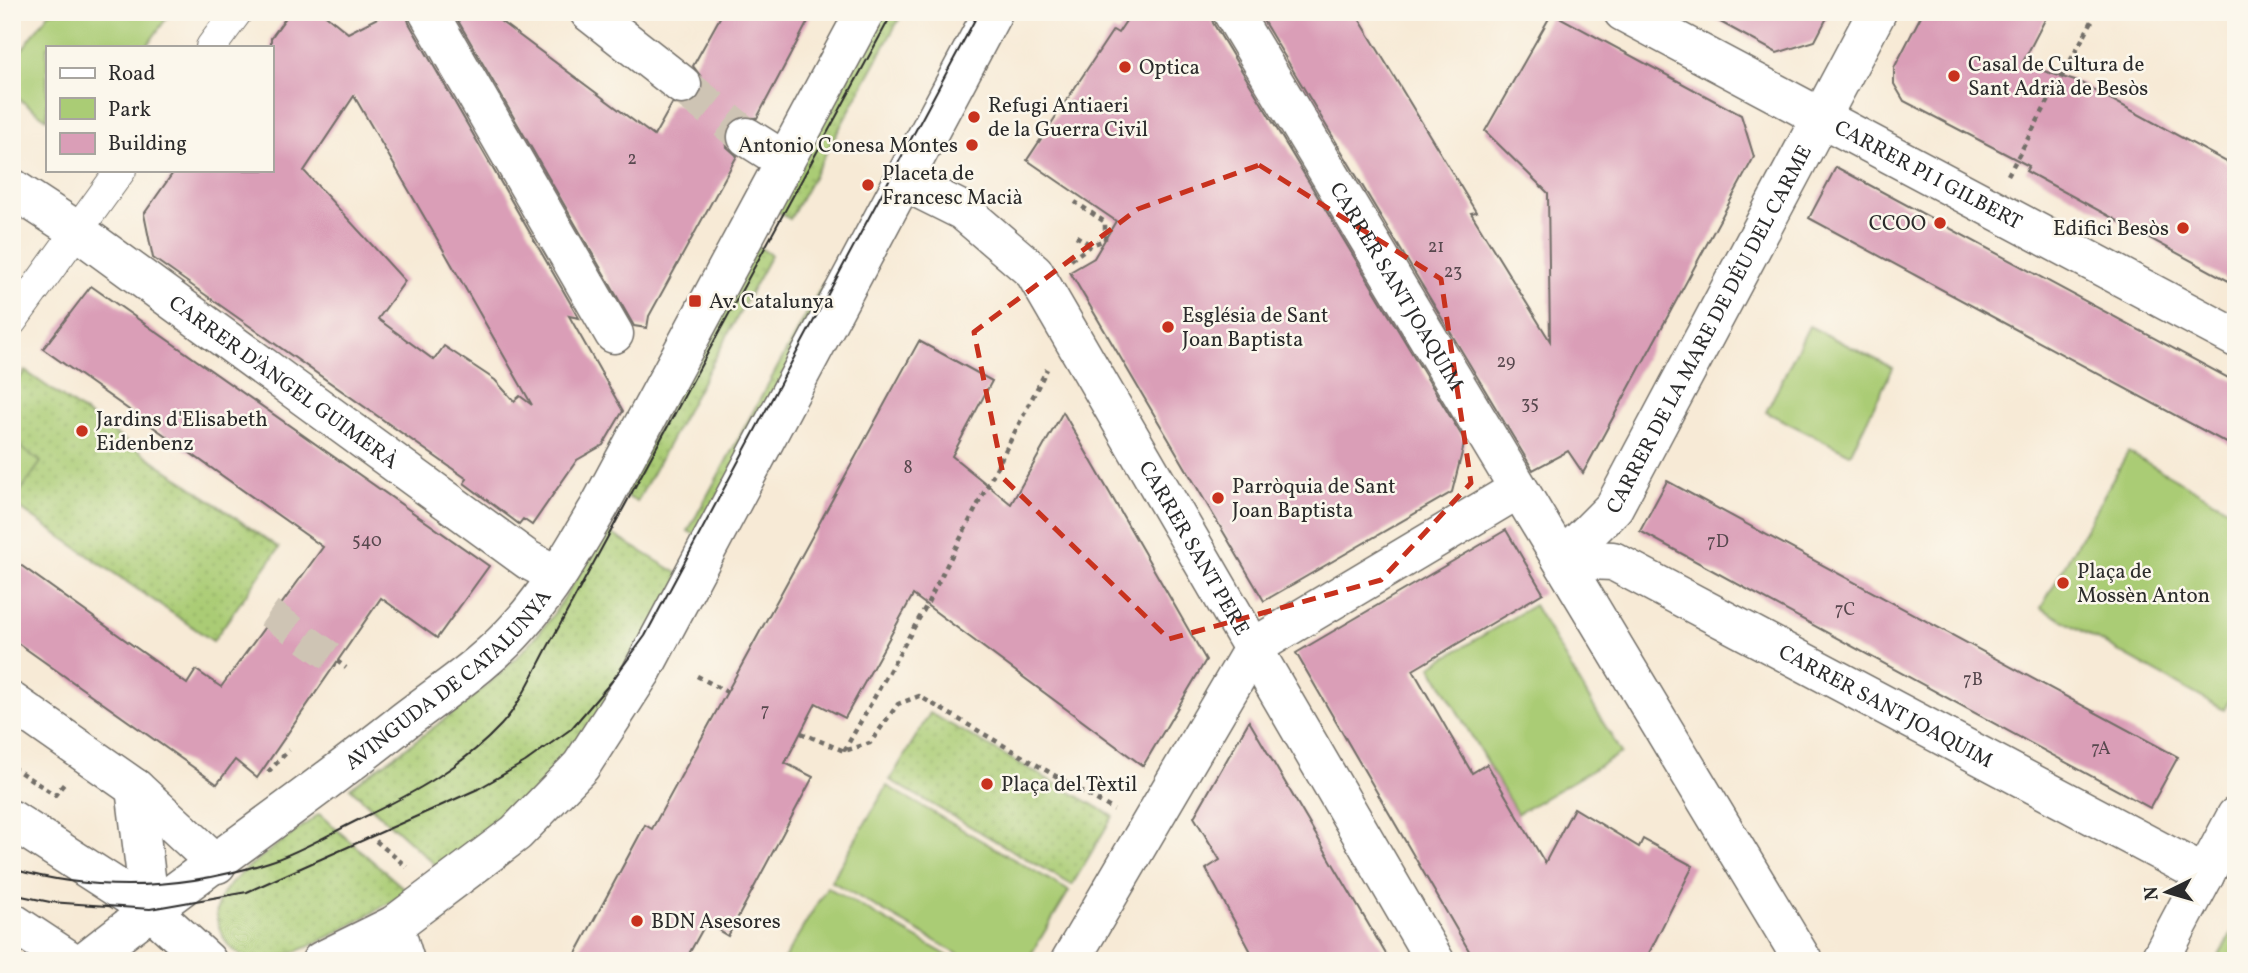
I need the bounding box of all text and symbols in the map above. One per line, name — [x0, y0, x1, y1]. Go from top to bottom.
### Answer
legend — [46, 46, 273, 172]
place label: Casal de Cultura de Sant Adrià de Besòs — [1968, 51, 2148, 104]
place label: Optica — [1139, 54, 1200, 83]
marker: Optica — [1117, 59, 1133, 75]
text: Road — [108, 60, 155, 89]
marker: Casal de Cultura de Sant Adrià de Besòs — [1946, 68, 1962, 84]
place label: Refugi Antiaeri de la Guerra Civil — [988, 92, 1148, 145]
text: Park — [108, 96, 151, 125]
marker: Refugi Antiaeri de la Guerra Civil — [966, 109, 982, 125]
street label: CARRER PI I GILBERT — [1829, 114, 2027, 238]
text: Building — [108, 130, 187, 159]
place label: Antonio Conesa Montes — [738, 132, 958, 161]
marker: Antonio Conesa Montes — [964, 137, 980, 153]
street label: CARRER DE LA MARE DE DÉU DEL CARME — [1600, 140, 1820, 519]
house number: 2 — [627, 147, 637, 172]
place label: Placeta de Francesc Macià — [882, 160, 1023, 213]
marker: Placeta de Francesc Macià — [860, 177, 876, 193]
street label: CARRER SANT JOAQUIM — [1322, 177, 1470, 397]
place label: CCOO — [1869, 210, 1926, 239]
marker: CCOO — [1932, 215, 1948, 231]
place label: Edifici Besòs — [2053, 215, 2169, 244]
marker: Edifici Besòs — [2175, 220, 2191, 236]
house number: 21 — [1428, 235, 1444, 260]
house number: 23 — [1444, 260, 1462, 285]
place label: Av. Catalunya — [709, 288, 834, 317]
street label: CARRER D'ÀNGEL GUIMERÀ — [162, 289, 404, 477]
marker: Av. Catalunya — [687, 293, 703, 309]
place label: Església de Sant Joan Baptista — [1182, 302, 1329, 355]
marker: Església de Sant Joan Baptista — [1160, 319, 1176, 335]
house number: 29 — [1497, 350, 1515, 375]
house number: 35 — [1521, 392, 1539, 417]
place label: Jardins d'Elisabeth Eidenbenz — [96, 406, 268, 459]
marker: Jardins d'Elisabeth Eidenbenz — [74, 423, 90, 439]
house number: 8 — [903, 456, 913, 481]
street label: CARRER SANT PERE — [1131, 456, 1256, 641]
place label: Parròquia de Sant Joan Baptista — [1232, 473, 1396, 526]
marker: Parròquia de Sant Joan Baptista — [1210, 490, 1226, 506]
house number: 540 — [352, 529, 382, 554]
house number: 7D — [1707, 530, 1729, 555]
place label: Plaça de Mossèn Anton — [2077, 558, 2210, 611]
marker: Plaça de Mossèn Anton — [2055, 575, 2071, 591]
street label: AVINGUDA DE CATALUNYA — [339, 584, 559, 778]
house number: 7C — [1835, 598, 1855, 623]
street label: CARRER SANT JOAQUIM — [1773, 638, 1997, 776]
house number: 7B — [1963, 668, 1983, 693]
house number: 7 — [761, 699, 769, 724]
house number: 7A — [2091, 737, 2111, 762]
place label: Plaça del Tèxtil — [1001, 771, 1137, 800]
marker: Plaça del Tèxtil — [979, 776, 995, 792]
north arrow — [2132, 858, 2202, 928]
text: N — [2138, 885, 2166, 901]
place label: BDN Asesores — [651, 908, 781, 937]
marker: BDN Asesores — [629, 913, 645, 929]

